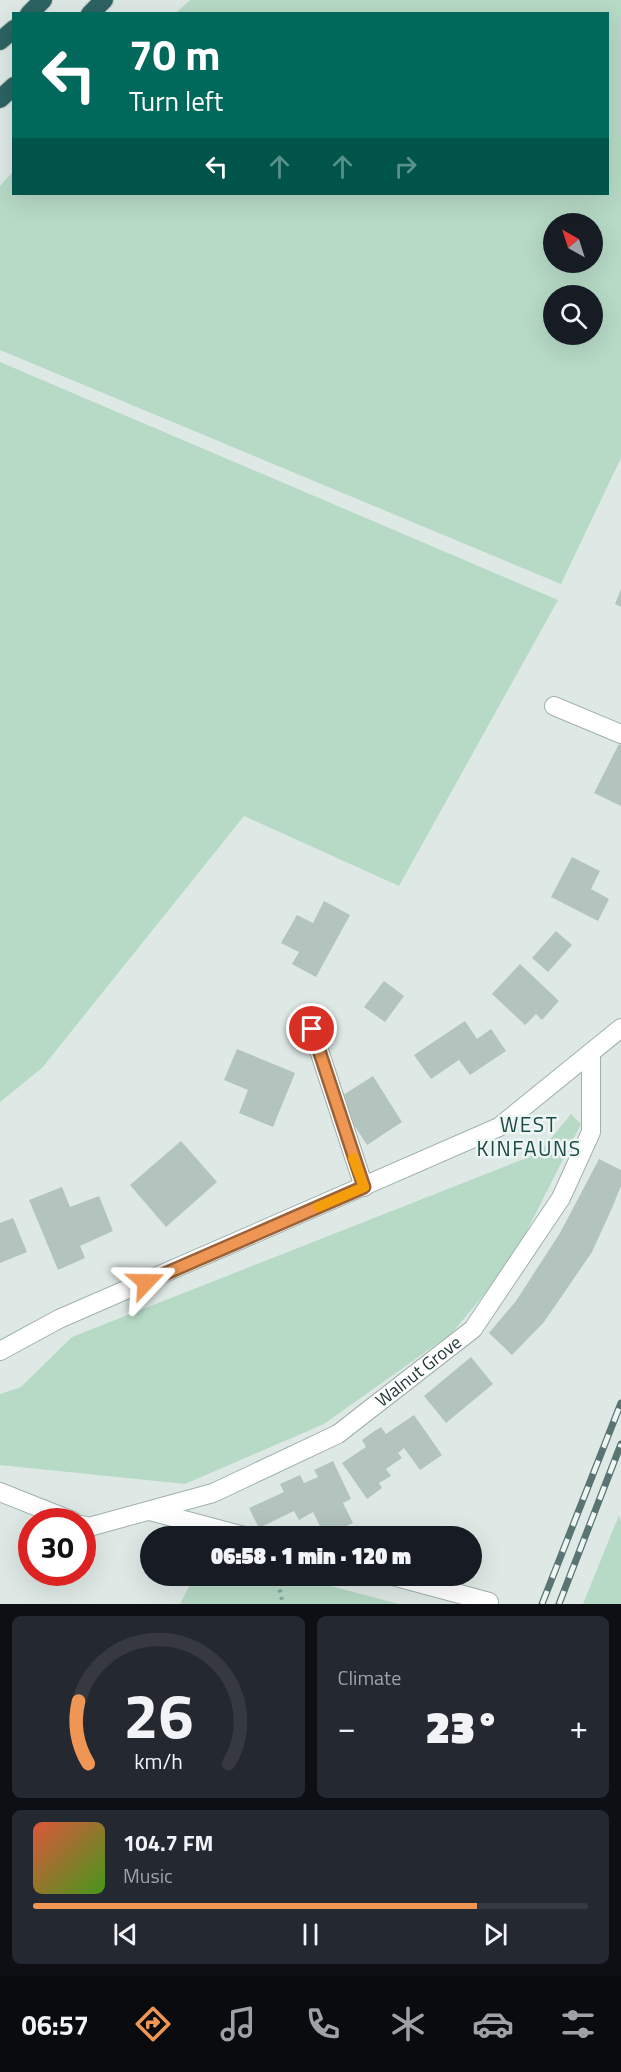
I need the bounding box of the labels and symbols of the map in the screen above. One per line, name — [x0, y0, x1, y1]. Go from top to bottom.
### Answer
north arrow — [543, 213, 603, 273]
pin — [286, 1003, 337, 1054]
district label: WEST KINFAUNS — [476, 1108, 582, 1164]
position arrow — [114, 1250, 178, 1314]
street label: Walnut Grove — [369, 1329, 467, 1413]
speed limit sign: 30 — [18, 1508, 96, 1586]

